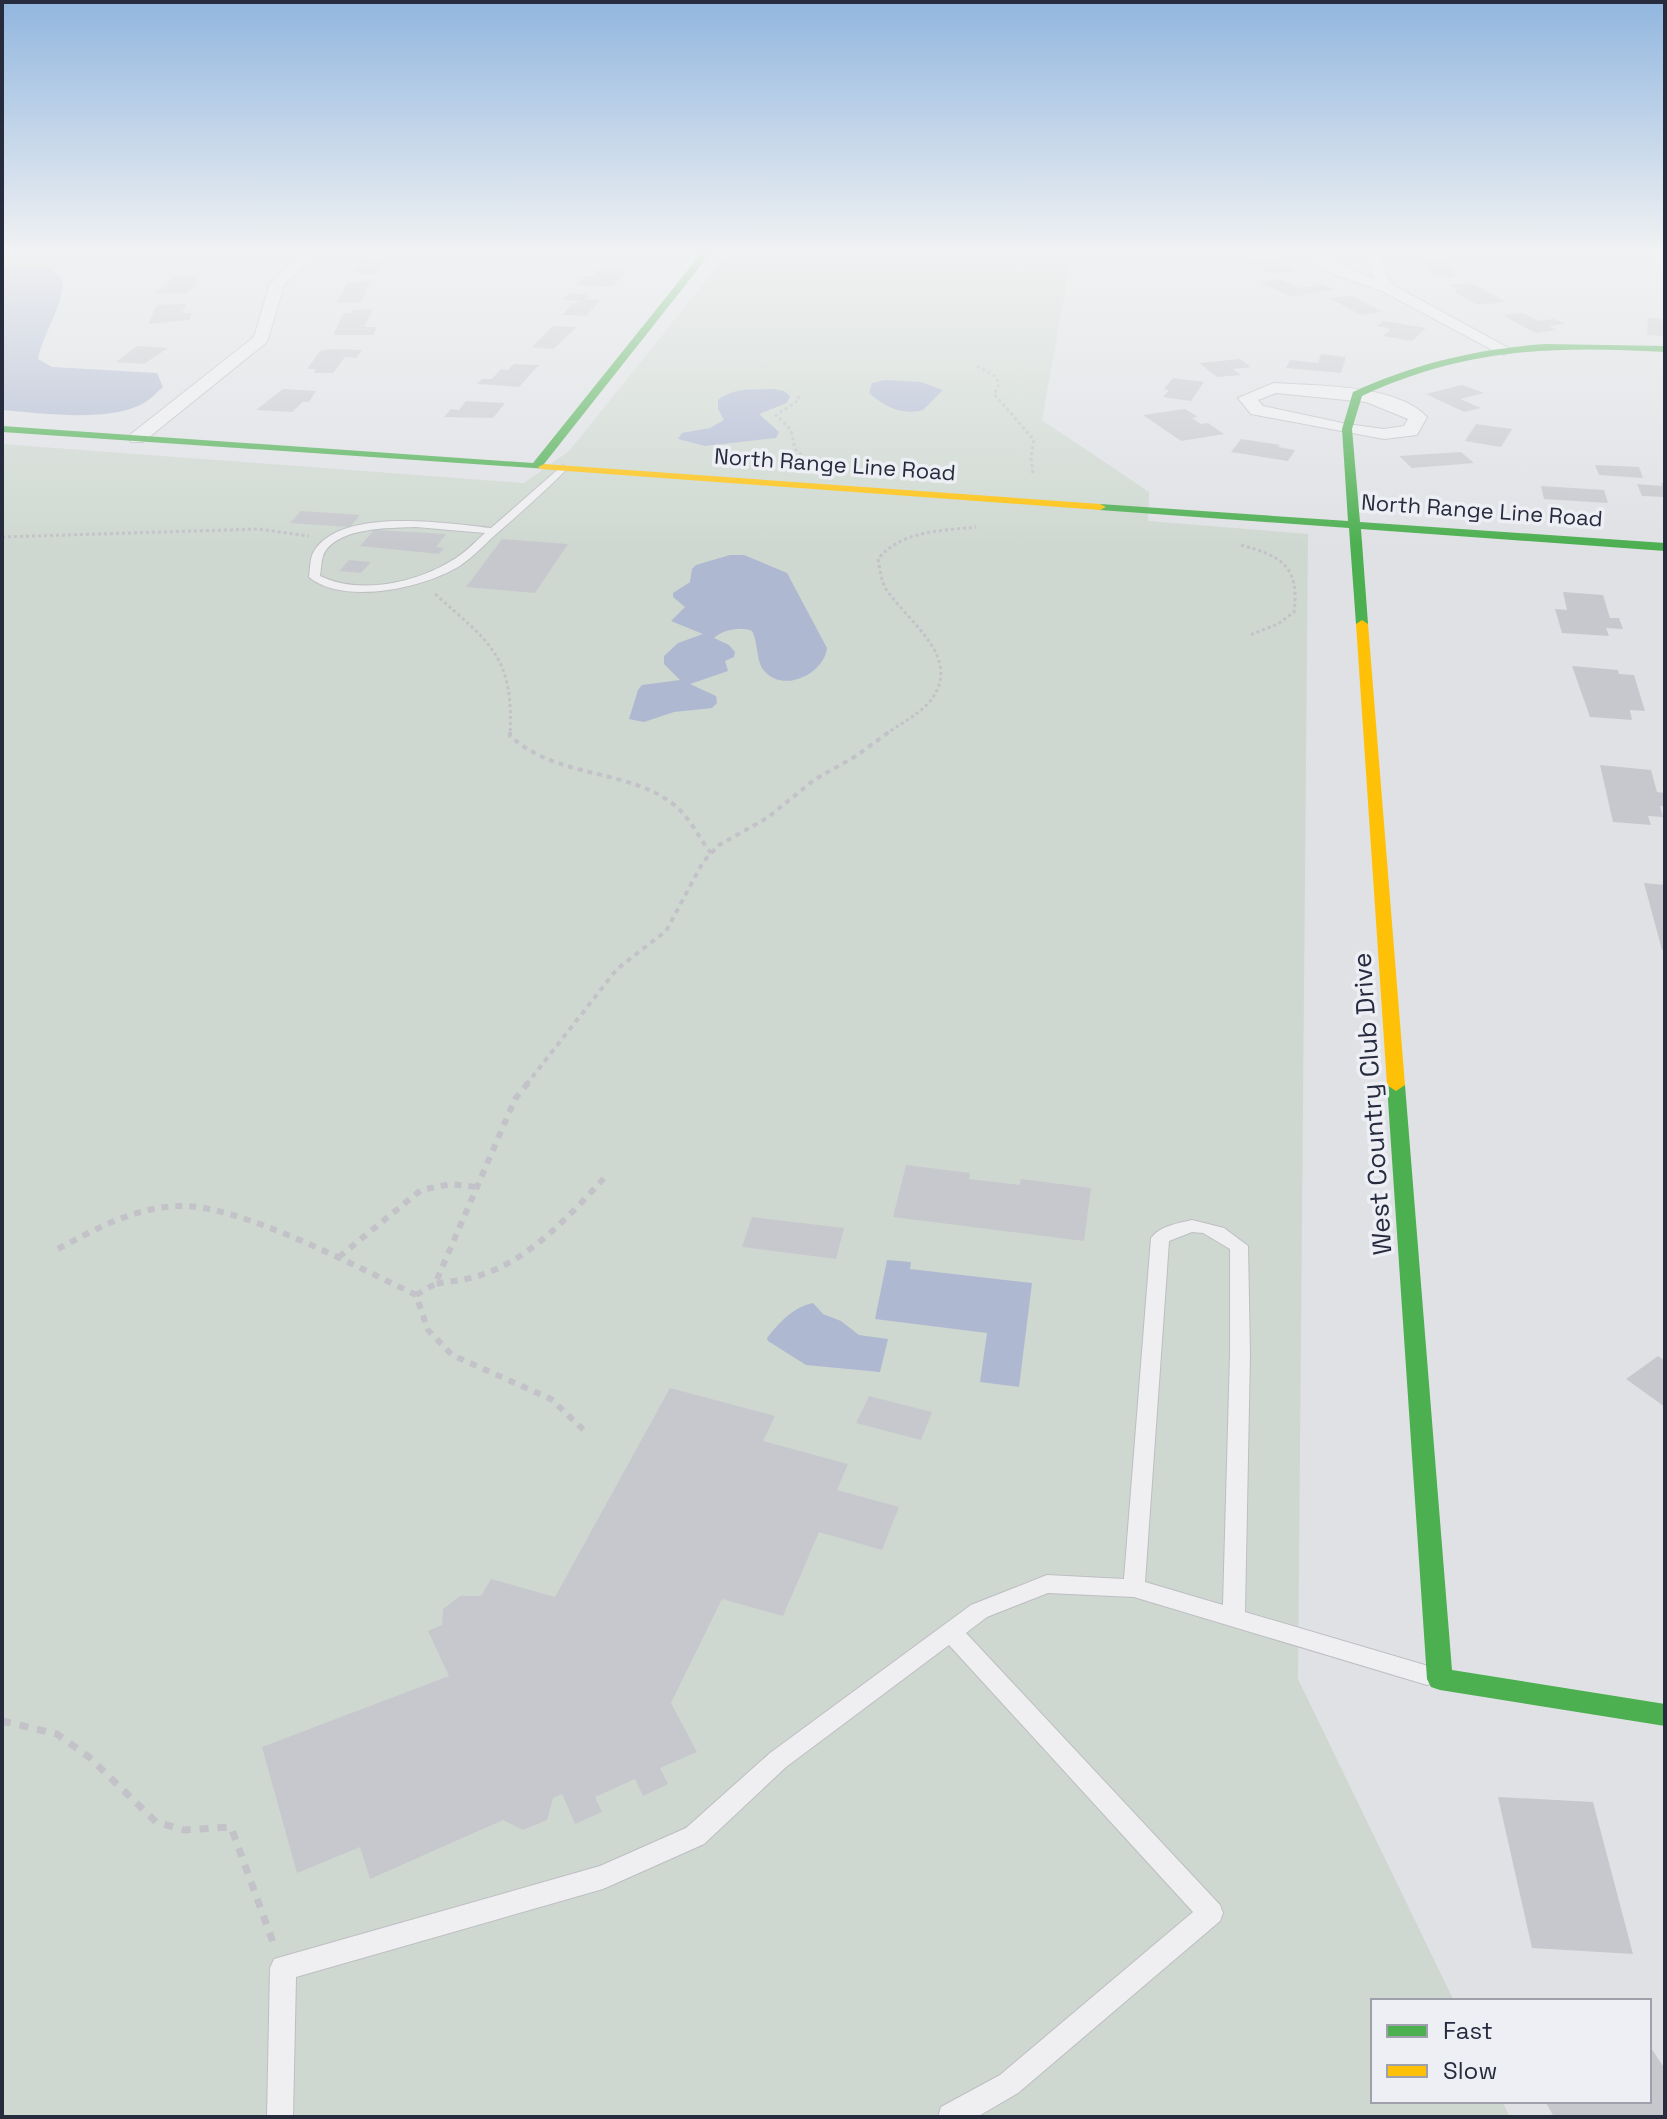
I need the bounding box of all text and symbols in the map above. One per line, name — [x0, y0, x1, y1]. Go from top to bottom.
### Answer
street label: North Range Line Road — [713, 442, 957, 486]
street label: North Range Line Road — [1360, 488, 1604, 532]
street label: West Country Club Drive — [1344, 952, 1400, 1256]
legend — [1371, 1999, 1651, 2103]
text: Fast — [1443, 2015, 1493, 2046]
text: Slow — [1443, 2055, 1497, 2086]

